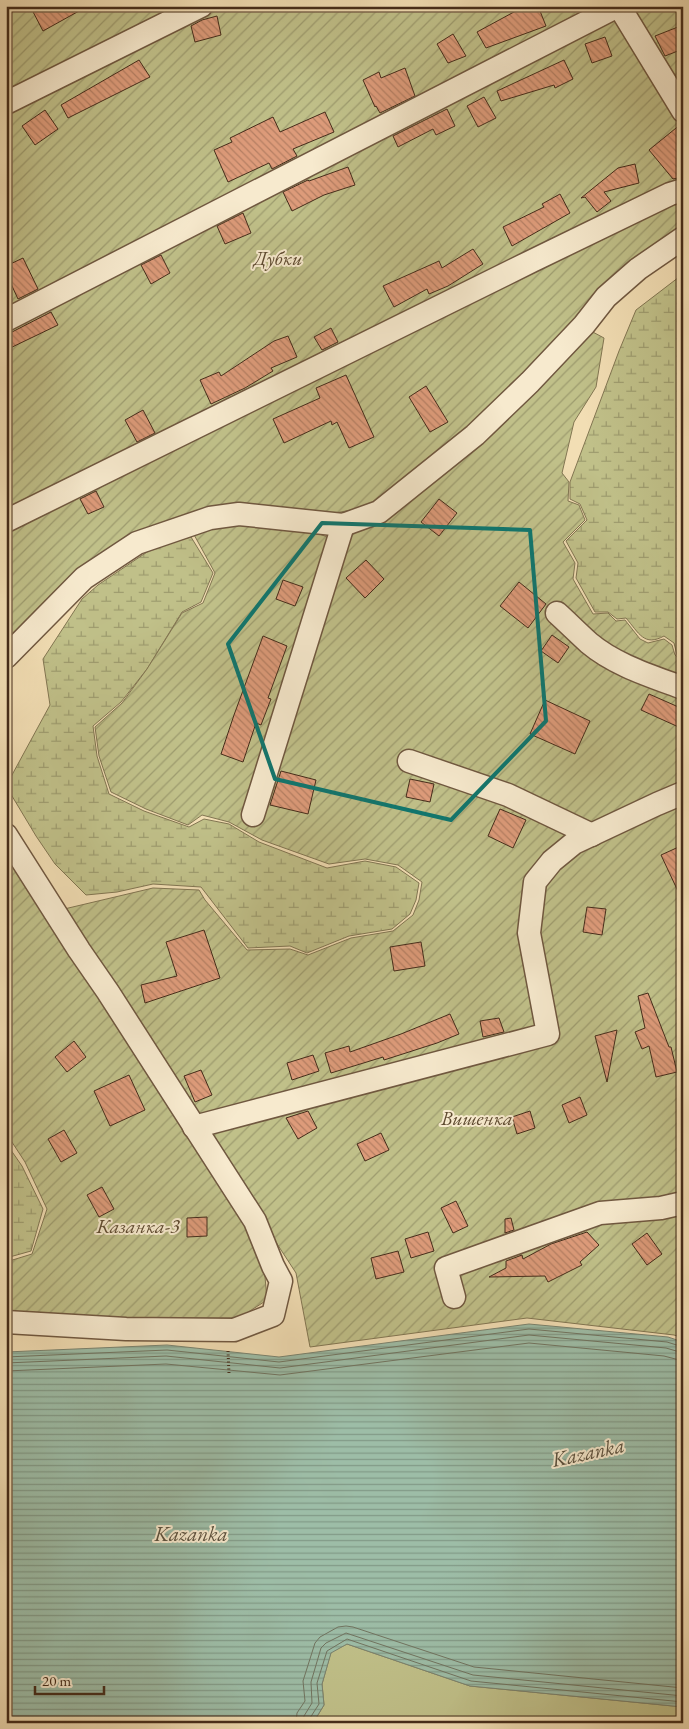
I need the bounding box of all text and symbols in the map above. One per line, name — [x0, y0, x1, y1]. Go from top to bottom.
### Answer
park label: Дубки — [252, 245, 302, 271]
park label: Вишенка — [440, 1105, 513, 1131]
park label: Казанка-3 — [95, 1213, 180, 1239]
water label: Kazanka — [548, 1431, 627, 1473]
water label: Kazanka — [153, 1520, 228, 1547]
scale bar — [35, 1664, 104, 1696]
text: 20 m — [42, 1671, 71, 1690]

